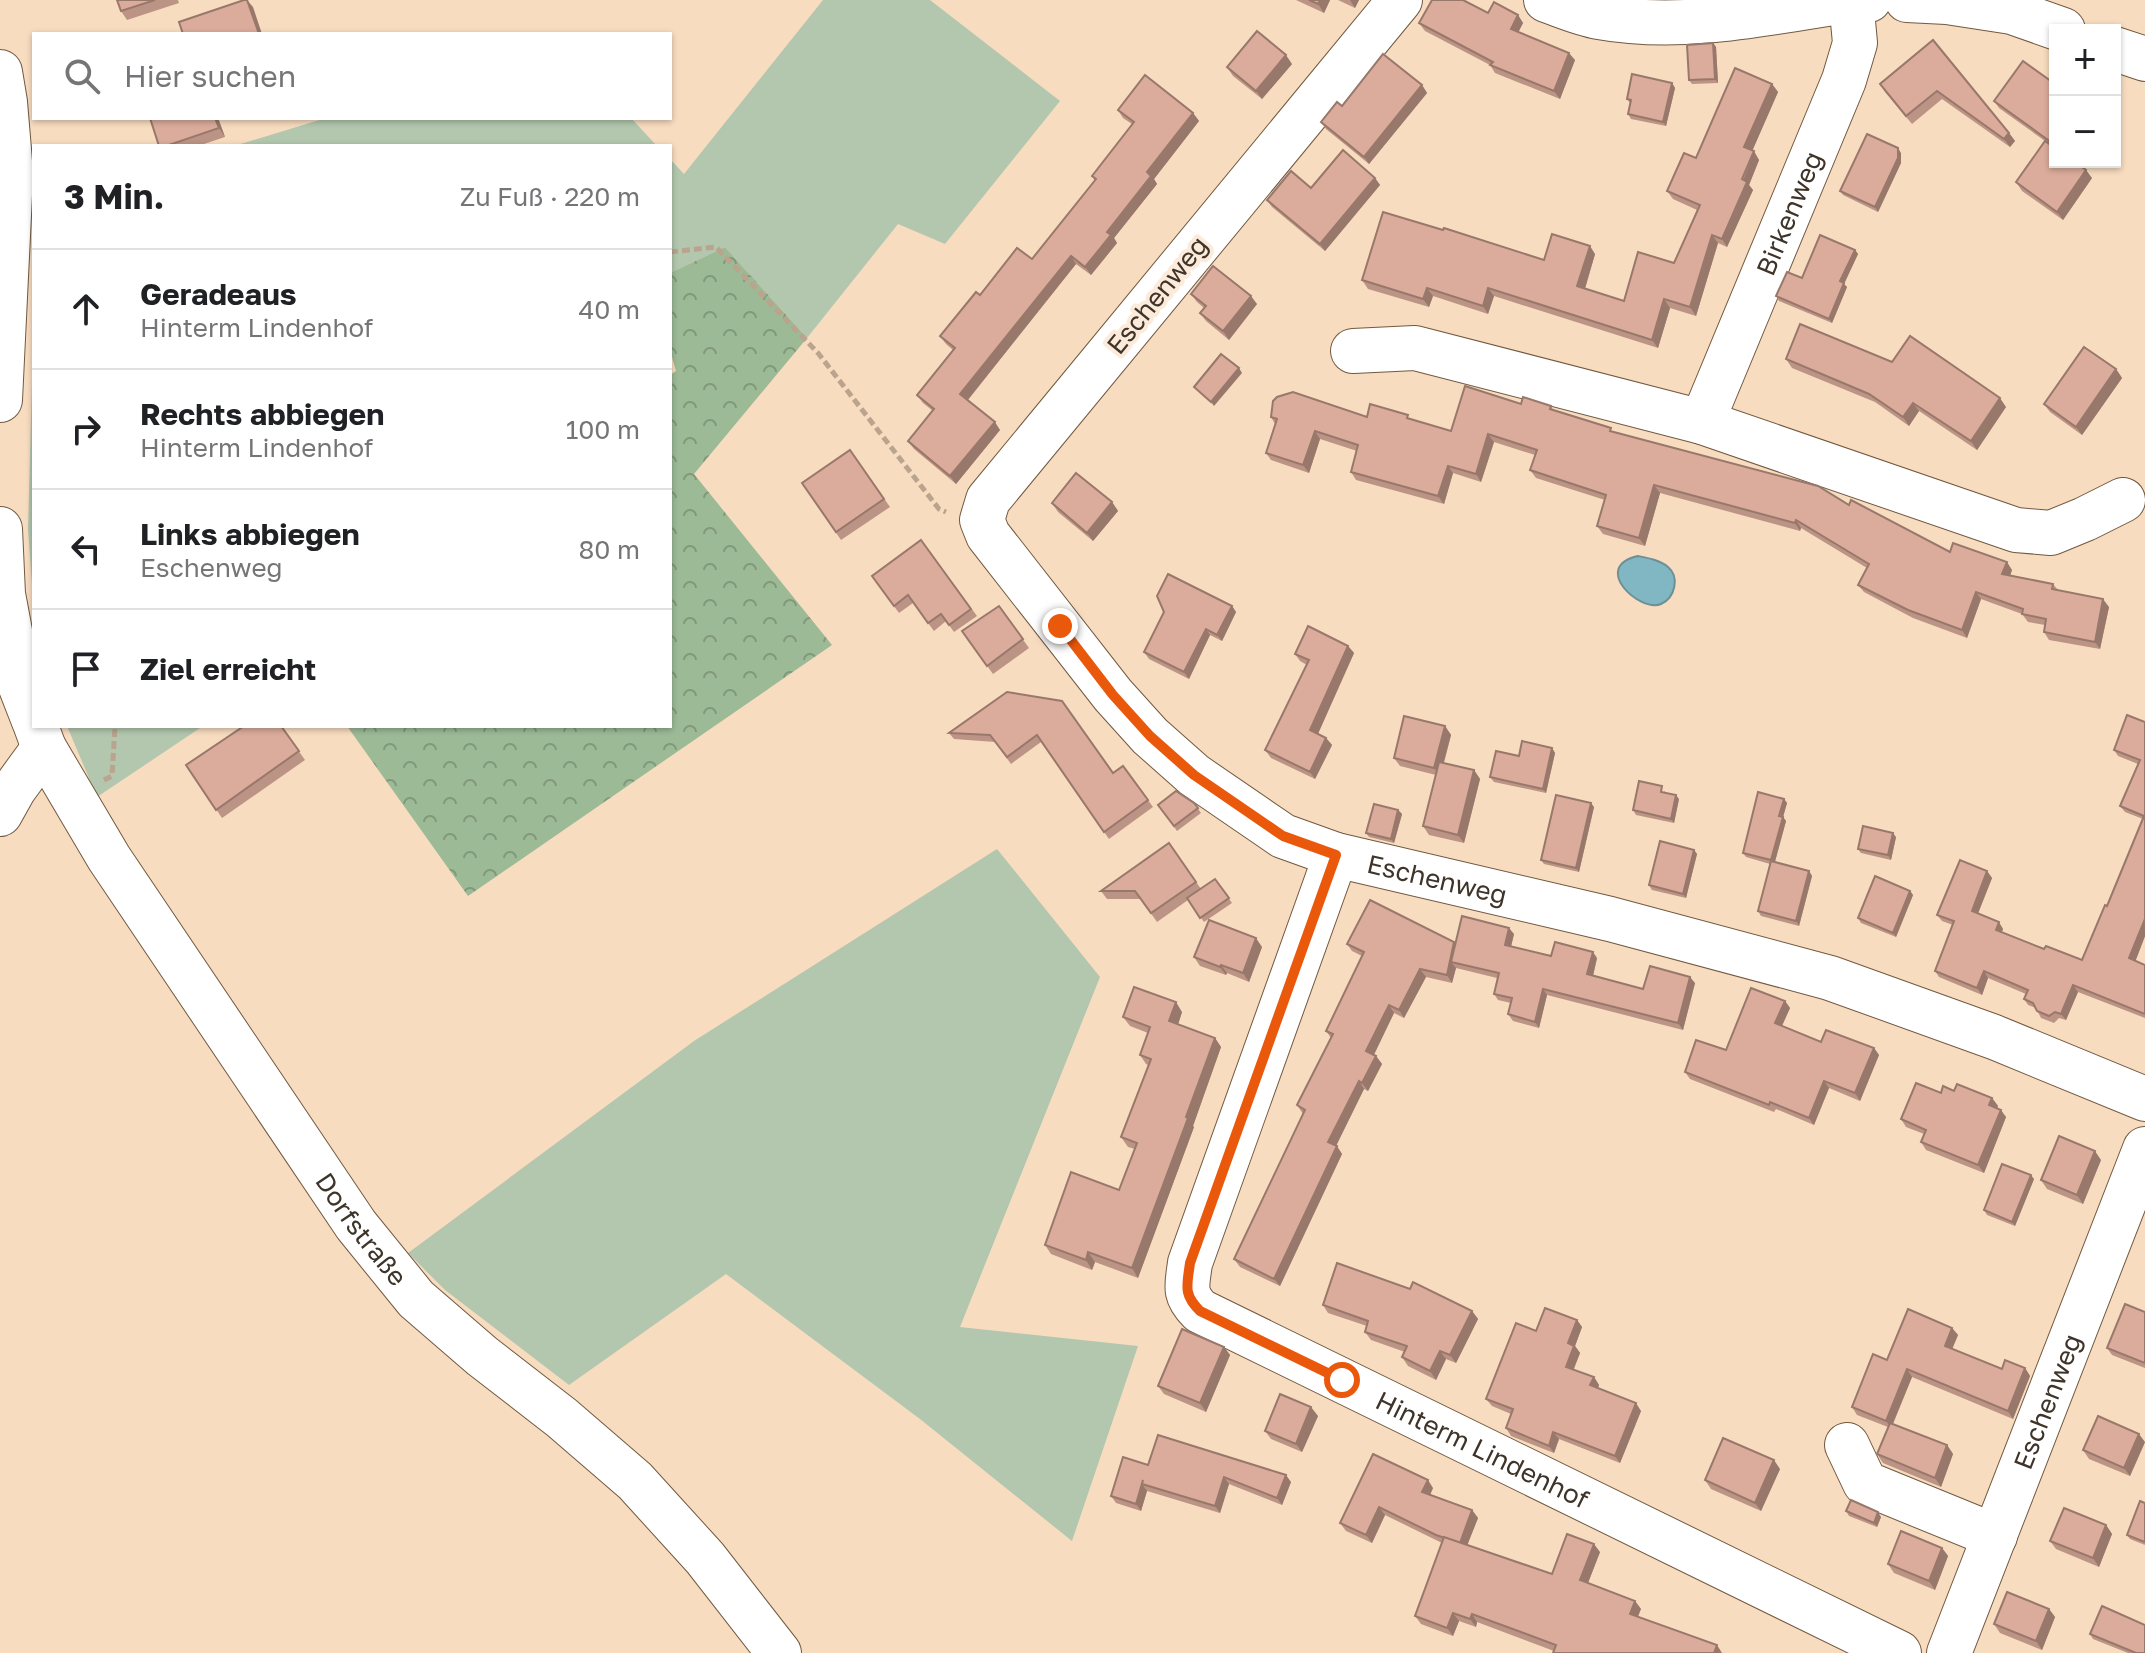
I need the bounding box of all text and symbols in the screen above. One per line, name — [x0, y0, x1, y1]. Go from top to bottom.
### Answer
map controls — [2049, 24, 2121, 168]
button: + — [2049, 24, 2121, 96]
search box — [32, 32, 672, 120]
icon: search — [60, 54, 104, 98]
text: Hier suchen — [124, 58, 296, 94]
button: − — [2049, 96, 2121, 168]
street label: Birkenweg — [1749, 147, 1828, 280]
text: 3 Min. — [64, 176, 164, 216]
text: Zu Fuß · 220 m — [460, 181, 640, 212]
street label: Eschenweg — [1100, 230, 1214, 360]
text: Geradeaus — [140, 276, 297, 312]
icon: ahead — [64, 287, 108, 331]
text: 40 m — [579, 294, 640, 325]
text: Hinterm Lindenhof — [140, 312, 373, 343]
text: Rechts abbiegen — [140, 396, 384, 432]
icon: right — [64, 407, 108, 451]
text: 100 m — [566, 414, 640, 445]
text: Hinterm Lindenhof — [140, 432, 373, 463]
text: Links abbiegen — [140, 516, 360, 552]
icon: left — [64, 527, 108, 571]
text: 80 m — [579, 534, 640, 565]
text: Eschenweg — [140, 552, 282, 583]
route end — [1042, 608, 1078, 644]
icon: arrive — [64, 647, 108, 691]
text: Ziel erreicht — [140, 651, 316, 687]
street label: Eschenweg — [1364, 847, 1510, 910]
street label: Dorfstraße — [310, 1167, 414, 1291]
street label: Eschenweg — [2007, 1329, 2087, 1473]
route start — [1324, 1362, 1360, 1398]
street label: Hinterm Lindenhof — [1371, 1384, 1594, 1514]

